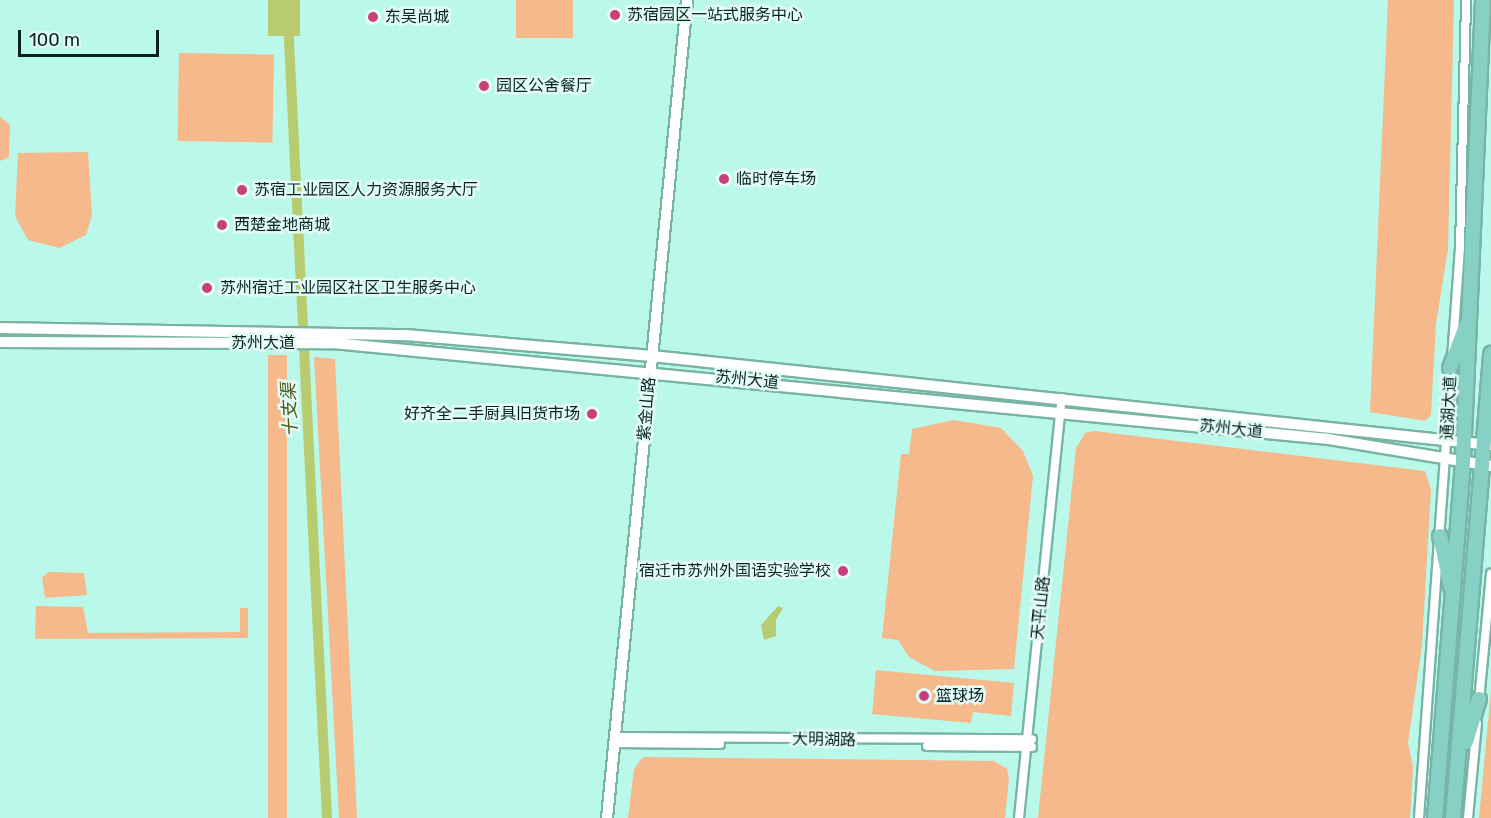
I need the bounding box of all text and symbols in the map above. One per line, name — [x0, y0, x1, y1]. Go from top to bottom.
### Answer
place label: 苏宿园区一站式服务中心 — [627, 5, 803, 25]
place label: 东吴尚城 — [385, 7, 449, 27]
marker: 苏宿园区一站式服务中心 — [608, 8, 622, 22]
marker: 东吴尚城 — [366, 10, 380, 24]
scale bar — [21, 18, 162, 56]
text: 100 m — [29, 29, 80, 51]
place label: 园区公舍餐厅 — [496, 76, 592, 96]
marker: 园区公舍餐厅 — [477, 79, 491, 93]
place label: 临时停车场 — [736, 169, 816, 189]
marker: 临时停车场 — [717, 172, 731, 186]
place label: 苏宿工业园区人力资源服务大厅 — [254, 180, 478, 200]
marker: 苏宿工业园区人力资源服务大厅 — [235, 183, 249, 197]
place label: 西楚金地商城 — [234, 215, 330, 235]
marker: 西楚金地商城 — [215, 218, 229, 232]
place label: 苏州宿迁工业园区社区卫生服务中心 — [220, 278, 476, 298]
marker: 苏州宿迁工业园区社区卫生服务中心 — [198, 279, 216, 297]
street label: 苏州大道 — [231, 333, 295, 353]
street label: 苏州大道 — [714, 367, 780, 393]
street label: 紫金山路 — [635, 376, 659, 442]
street label: 通湖大道 — [1438, 376, 1460, 440]
water label: 十支渠 — [278, 382, 302, 438]
place label: 好齐全二手厨具旧货市场 — [404, 404, 580, 424]
marker: 好齐全二手厨具旧货市场 — [585, 407, 599, 421]
street label: 苏州大道 — [1198, 416, 1264, 442]
place label: 宿迁市苏州外国语实验学校 — [639, 561, 831, 581]
marker: 宿迁市苏州外国语实验学校 — [836, 564, 850, 578]
street label: 天平山路 — [1028, 575, 1054, 641]
place label: 篮球场 — [936, 686, 984, 706]
marker: 篮球场 — [917, 689, 931, 703]
street label: 大明湖路 — [792, 730, 856, 750]

